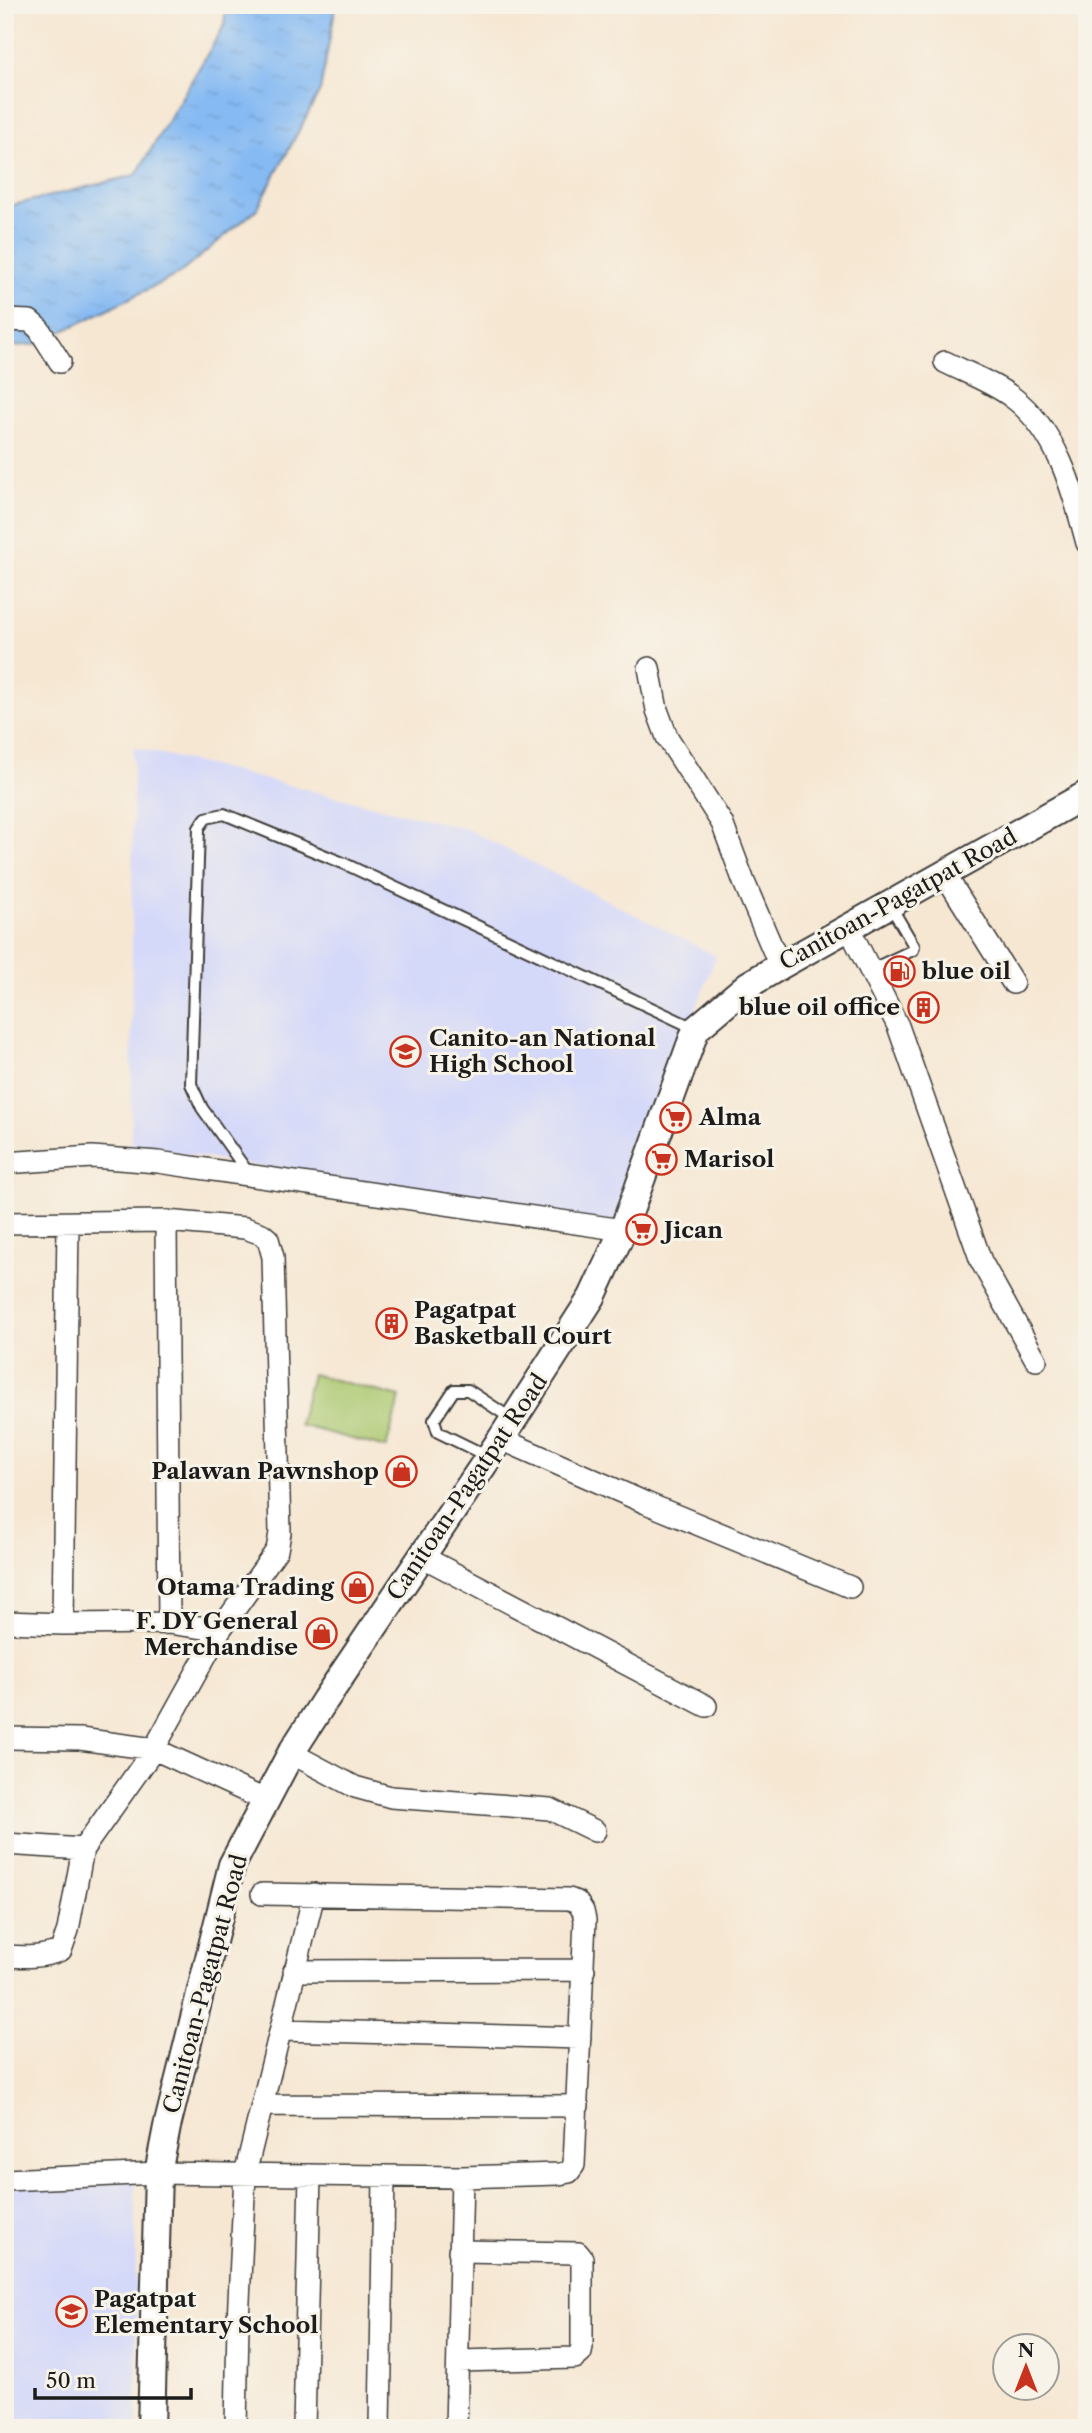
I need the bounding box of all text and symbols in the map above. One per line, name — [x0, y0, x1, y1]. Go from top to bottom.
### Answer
street label: Canitoan-Pagatpat Road — [774, 822, 1022, 976]
fuel station icon: blue oil — [882, 954, 916, 988]
place label: blue oil — [921, 957, 1011, 985]
building icon: blue oil office — [906, 990, 940, 1024]
place label: blue oil office — [738, 993, 900, 1021]
place label: Canito-an National High School — [429, 1024, 656, 1078]
school or university icon: Canito-an National High School — [389, 1034, 423, 1068]
supermarket icon: Alma — [659, 1100, 693, 1134]
place label: Alma — [698, 1103, 762, 1131]
supermarket icon: Marisol — [644, 1142, 678, 1176]
place label: Marisol — [684, 1145, 774, 1173]
supermarket icon: Jican — [624, 1213, 658, 1247]
place label: Jican — [660, 1216, 723, 1244]
place label: Pagatpat Basketball Court — [414, 1296, 612, 1350]
building icon: Pagatpat Basketball Court — [374, 1306, 408, 1340]
street label: Canitoan-Pagatpat Road — [381, 1368, 553, 1606]
shop icon: Palawan Pawnshop — [385, 1454, 419, 1488]
place label: Palawan Pawnshop — [151, 1457, 379, 1485]
shop icon: Otama Trading — [340, 1570, 374, 1604]
place label: Otama Trading — [157, 1573, 335, 1601]
place label: F. DY General Merchandise — [136, 1607, 298, 1661]
shop icon: F. DY General Merchandise — [304, 1617, 338, 1651]
street label: Canitoan-Pagatpat Road — [157, 1851, 253, 2117]
place label: Pagatpat Elementary School — [94, 2285, 318, 2339]
school or university icon: Pagatpat Elementary School — [54, 2295, 88, 2329]
north arrow — [990, 2332, 1060, 2402]
text: N — [1018, 2339, 1034, 2362]
scale bar — [35, 2356, 191, 2400]
text: 50 m — [46, 2368, 96, 2393]

